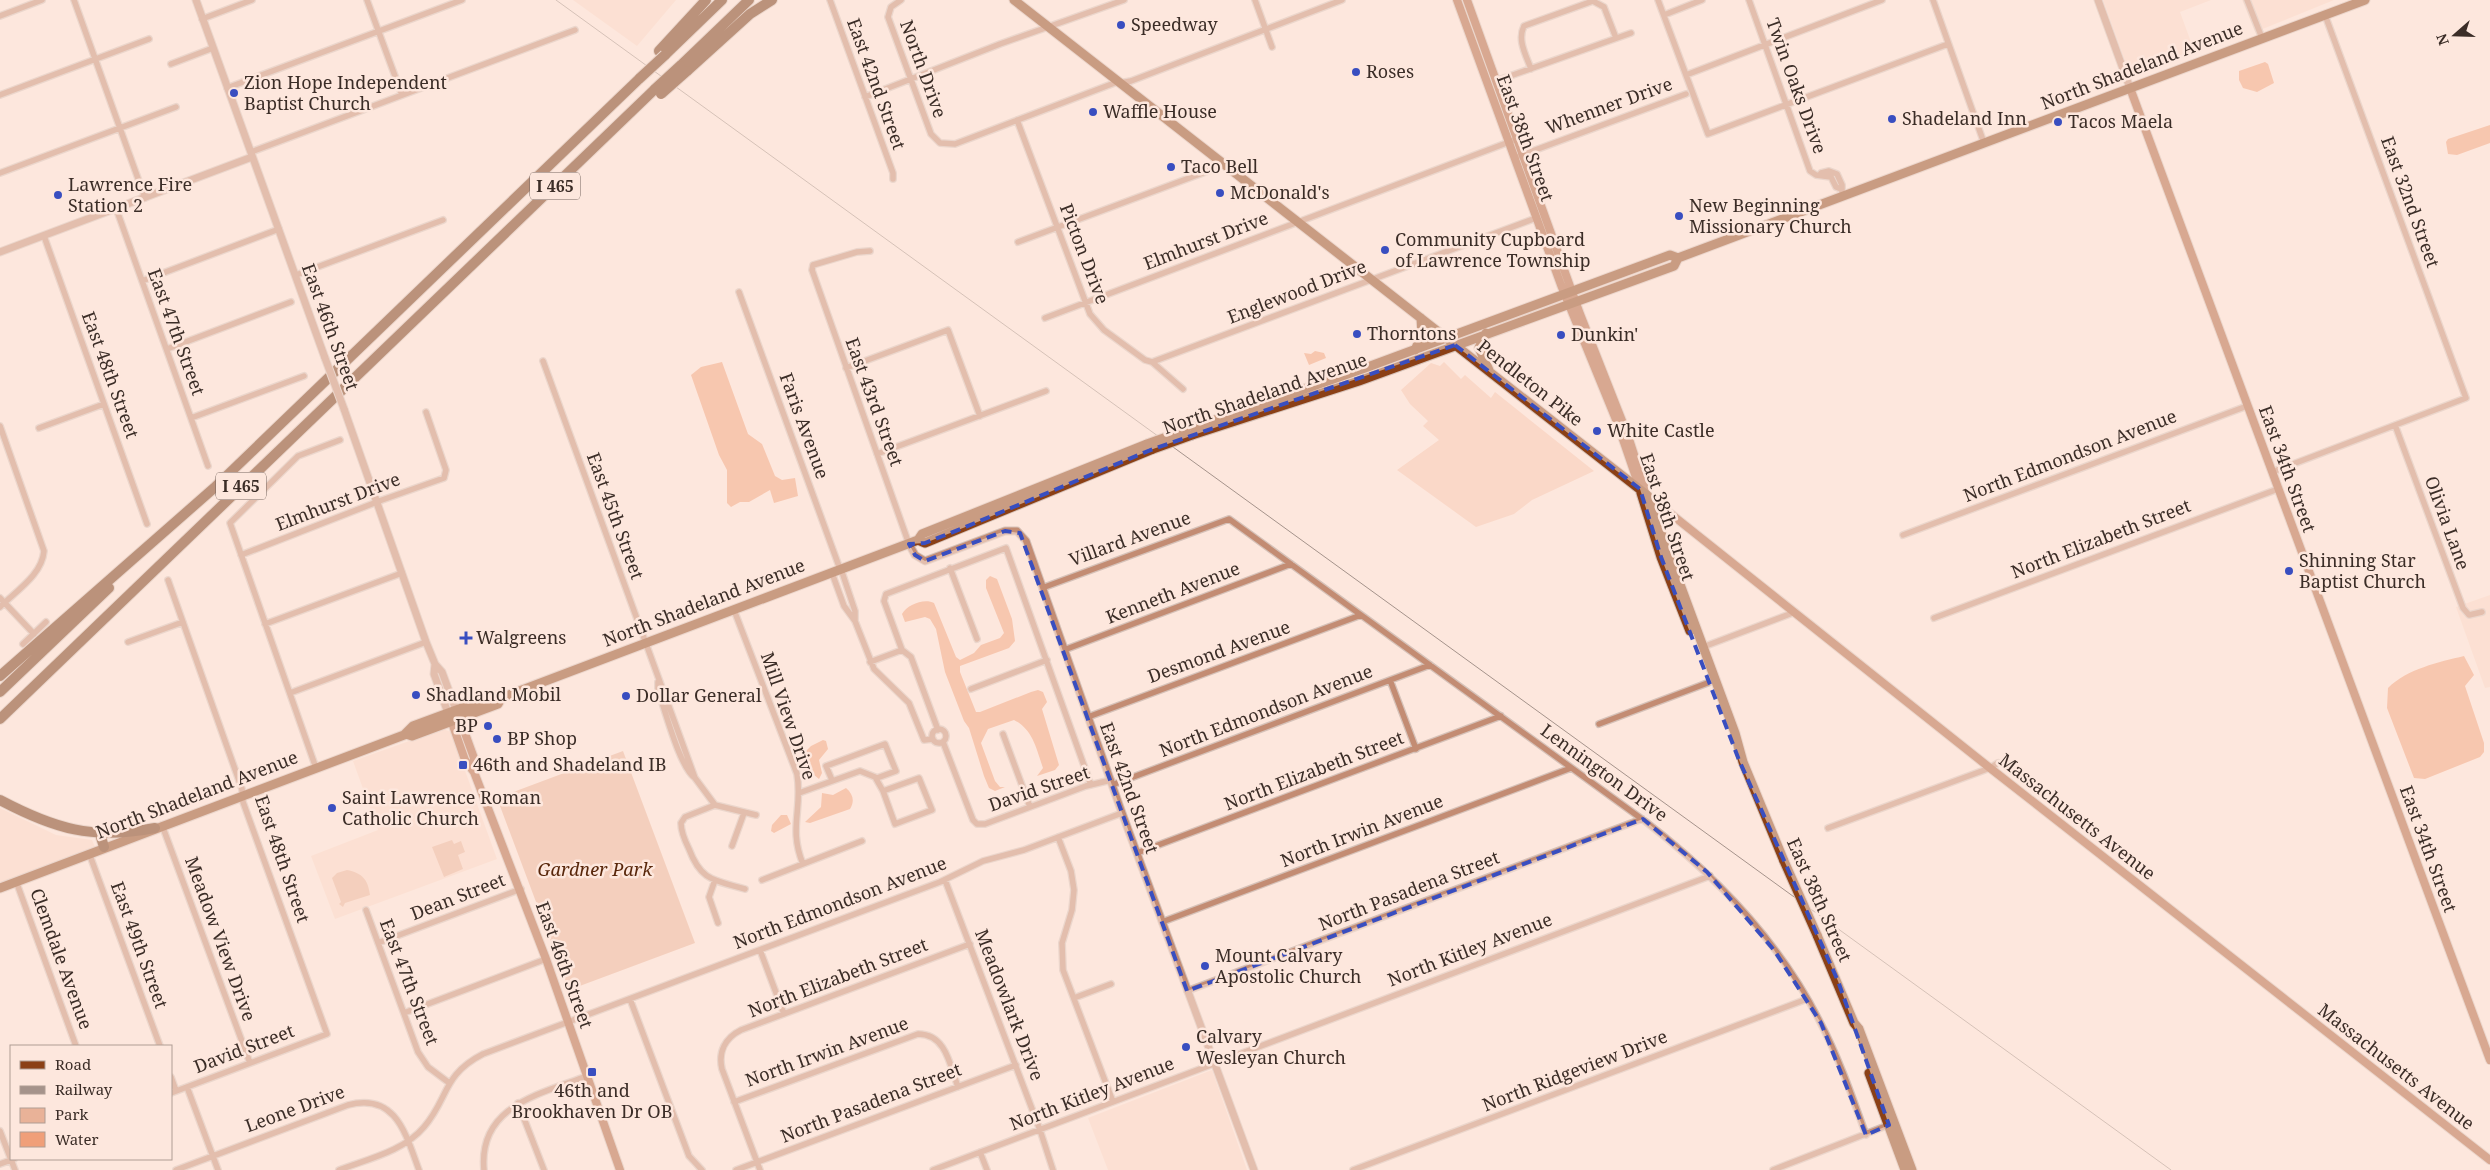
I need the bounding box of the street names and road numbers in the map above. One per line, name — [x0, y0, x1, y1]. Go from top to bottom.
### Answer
street label: Twin Oaks Drive — [1761, 14, 1833, 157]
street label: East 42nd Street — [842, 15, 912, 153]
street label: North Shadeland Avenue — [2037, 15, 2246, 115]
street label: North Drive — [895, 16, 953, 121]
street label: East 38th Street — [1492, 71, 1560, 204]
street label: Whenner Drive — [1542, 71, 1675, 139]
street label: East 32nd Street — [2376, 133, 2446, 271]
road number: I 465 — [530, 172, 580, 200]
street label: Picton Drive — [1055, 200, 1115, 307]
street label: Elmhurst Drive — [1140, 205, 1271, 275]
street label: Englewood Drive — [1224, 254, 1370, 329]
street label: East 46th Street — [297, 260, 365, 393]
street label: East 47th Street — [143, 265, 211, 398]
street label: East 48th Street — [77, 308, 145, 441]
street label: Pendleton Pike — [1473, 333, 1588, 431]
street label: East 43rd Street — [841, 334, 909, 469]
street label: North Shadeland Avenue — [1159, 347, 1370, 439]
street label: Faris Avenue — [775, 369, 835, 482]
street label: East 34th Street — [2254, 402, 2322, 535]
street label: North Edmondson Avenue — [1960, 403, 2180, 507]
street label: East 45th Street — [582, 449, 650, 582]
street label: East 38th Street — [1635, 450, 1701, 584]
street label: Elmhurst Drive — [272, 466, 403, 536]
road number: I 465 — [216, 472, 266, 500]
street label: Olivia Lane — [2420, 472, 2476, 573]
street label: North Elizabeth Street — [2008, 493, 2194, 583]
street label: Villard Avenue — [1066, 505, 1194, 571]
street label: North Shadeland Avenue — [599, 552, 808, 652]
street label: Kenneth Avenue — [1102, 556, 1243, 629]
street label: Desmond Avenue — [1144, 614, 1293, 688]
street label: Mill View Drive — [756, 649, 822, 783]
street label: North Edmondson Avenue — [1156, 658, 1376, 762]
street label: Lennington Drive — [1536, 718, 1673, 826]
street label: East 42nd Street — [1095, 719, 1165, 857]
street label: North Elizabeth Street — [1221, 725, 1407, 815]
street label: North Shadeland Avenue — [92, 744, 301, 844]
street label: Massachusetts Avenue — [1994, 747, 2161, 885]
street label: David Street — [985, 760, 1092, 817]
street label: East 34th Street — [2395, 782, 2463, 915]
street label: North Irwin Avenue — [1277, 788, 1446, 872]
street label: East 48th Street — [250, 792, 316, 926]
street label: East 38th Street — [1782, 834, 1858, 965]
street label: North Pasadena Street — [1315, 845, 1502, 936]
street label: North Edmondson Avenue — [730, 850, 950, 954]
street label: Meadow View Drive — [180, 853, 262, 1024]
street label: Dean Street — [407, 867, 508, 925]
street label: East 49th Street — [106, 878, 174, 1011]
street label: Clemdale Avenue — [25, 885, 99, 1033]
street label: East 46th Street — [531, 898, 599, 1031]
street label: North Kitley Avenue — [1384, 907, 1555, 991]
street label: East 47th Street — [375, 915, 445, 1048]
street label: Meadowlark Drive — [970, 925, 1050, 1084]
street label: North Elizabeth Street — [745, 932, 931, 1022]
street label: Massachusetts Avenue — [2313, 997, 2480, 1135]
street label: North Irwin Avenue — [742, 1010, 912, 1092]
street label: David Street — [190, 1018, 297, 1078]
street label: North Ridgeview Drive — [1479, 1024, 1671, 1116]
street label: North Kitley Avenue — [1006, 1051, 1177, 1135]
street label: North Pasadena Street — [777, 1057, 964, 1148]
street label: Leone Drive — [241, 1079, 348, 1137]

